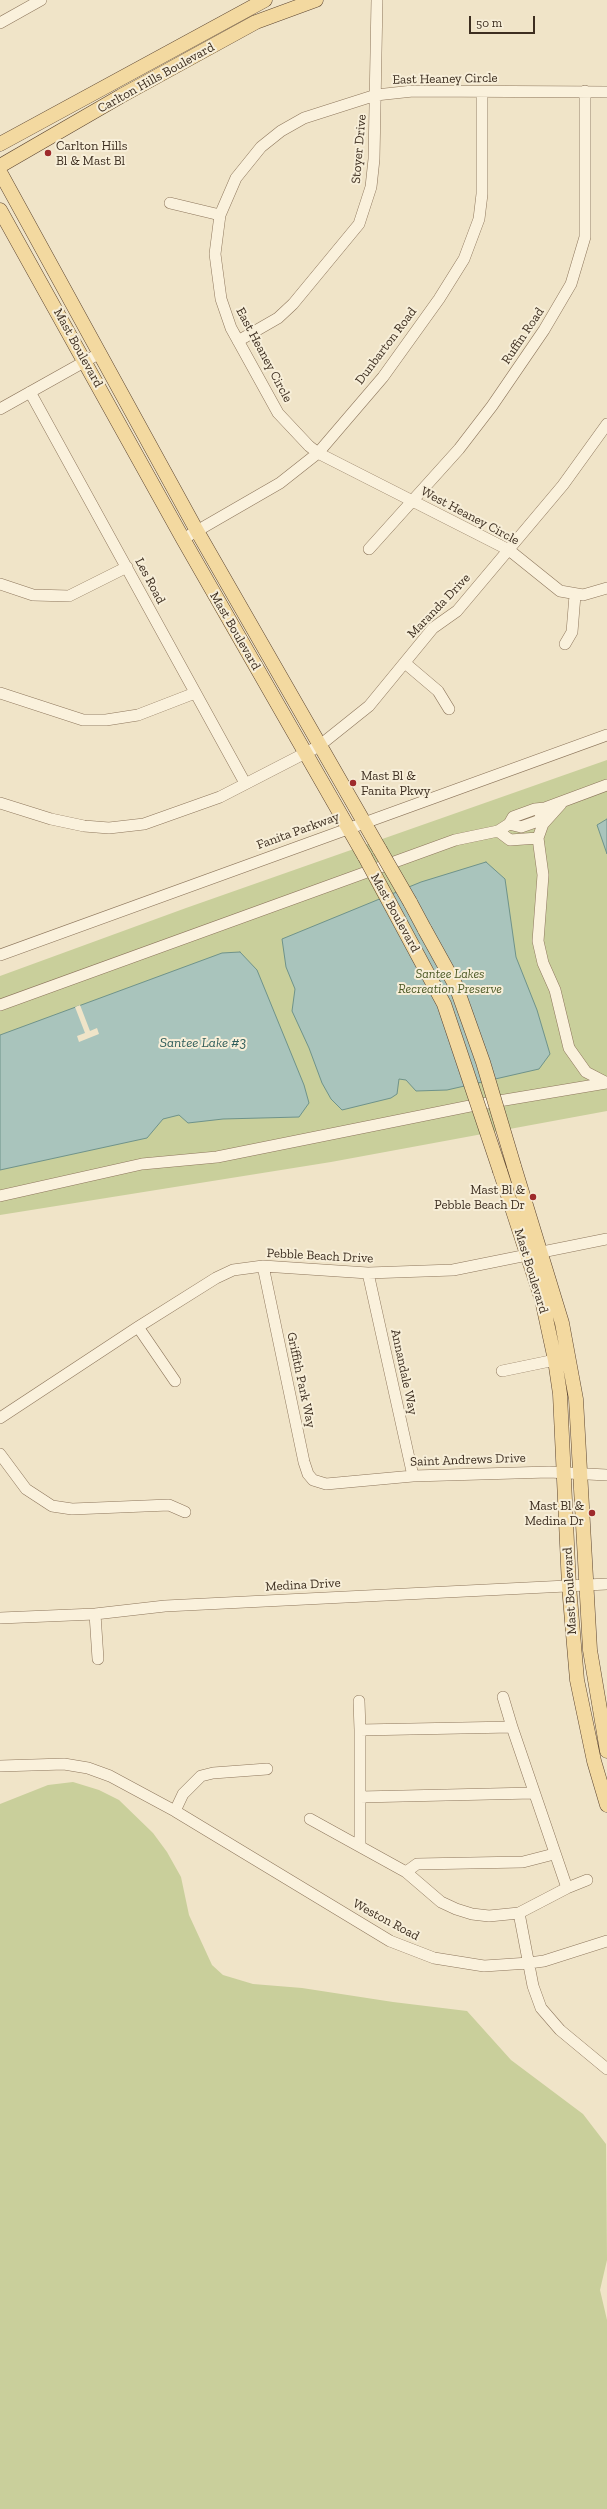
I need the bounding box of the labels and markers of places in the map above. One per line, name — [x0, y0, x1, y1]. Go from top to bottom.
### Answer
place label: Carlton Hills Bl & Mast Bl — [56, 138, 127, 169]
marker: Carlton Hills Bl & Mast Bl — [43, 148, 53, 158]
place label: Mast Bl & Fanita Pkwy — [361, 768, 430, 799]
marker: Mast Bl & Fanita Pkwy — [348, 778, 358, 788]
place label: Mast Bl & Pebble Beach Dr — [434, 1182, 525, 1213]
marker: Mast Bl & Pebble Beach Dr — [528, 1192, 538, 1202]
place label: Mast Bl & Medina Dr — [525, 1498, 584, 1529]
marker: Mast Bl & Medina Dr — [587, 1508, 597, 1518]

